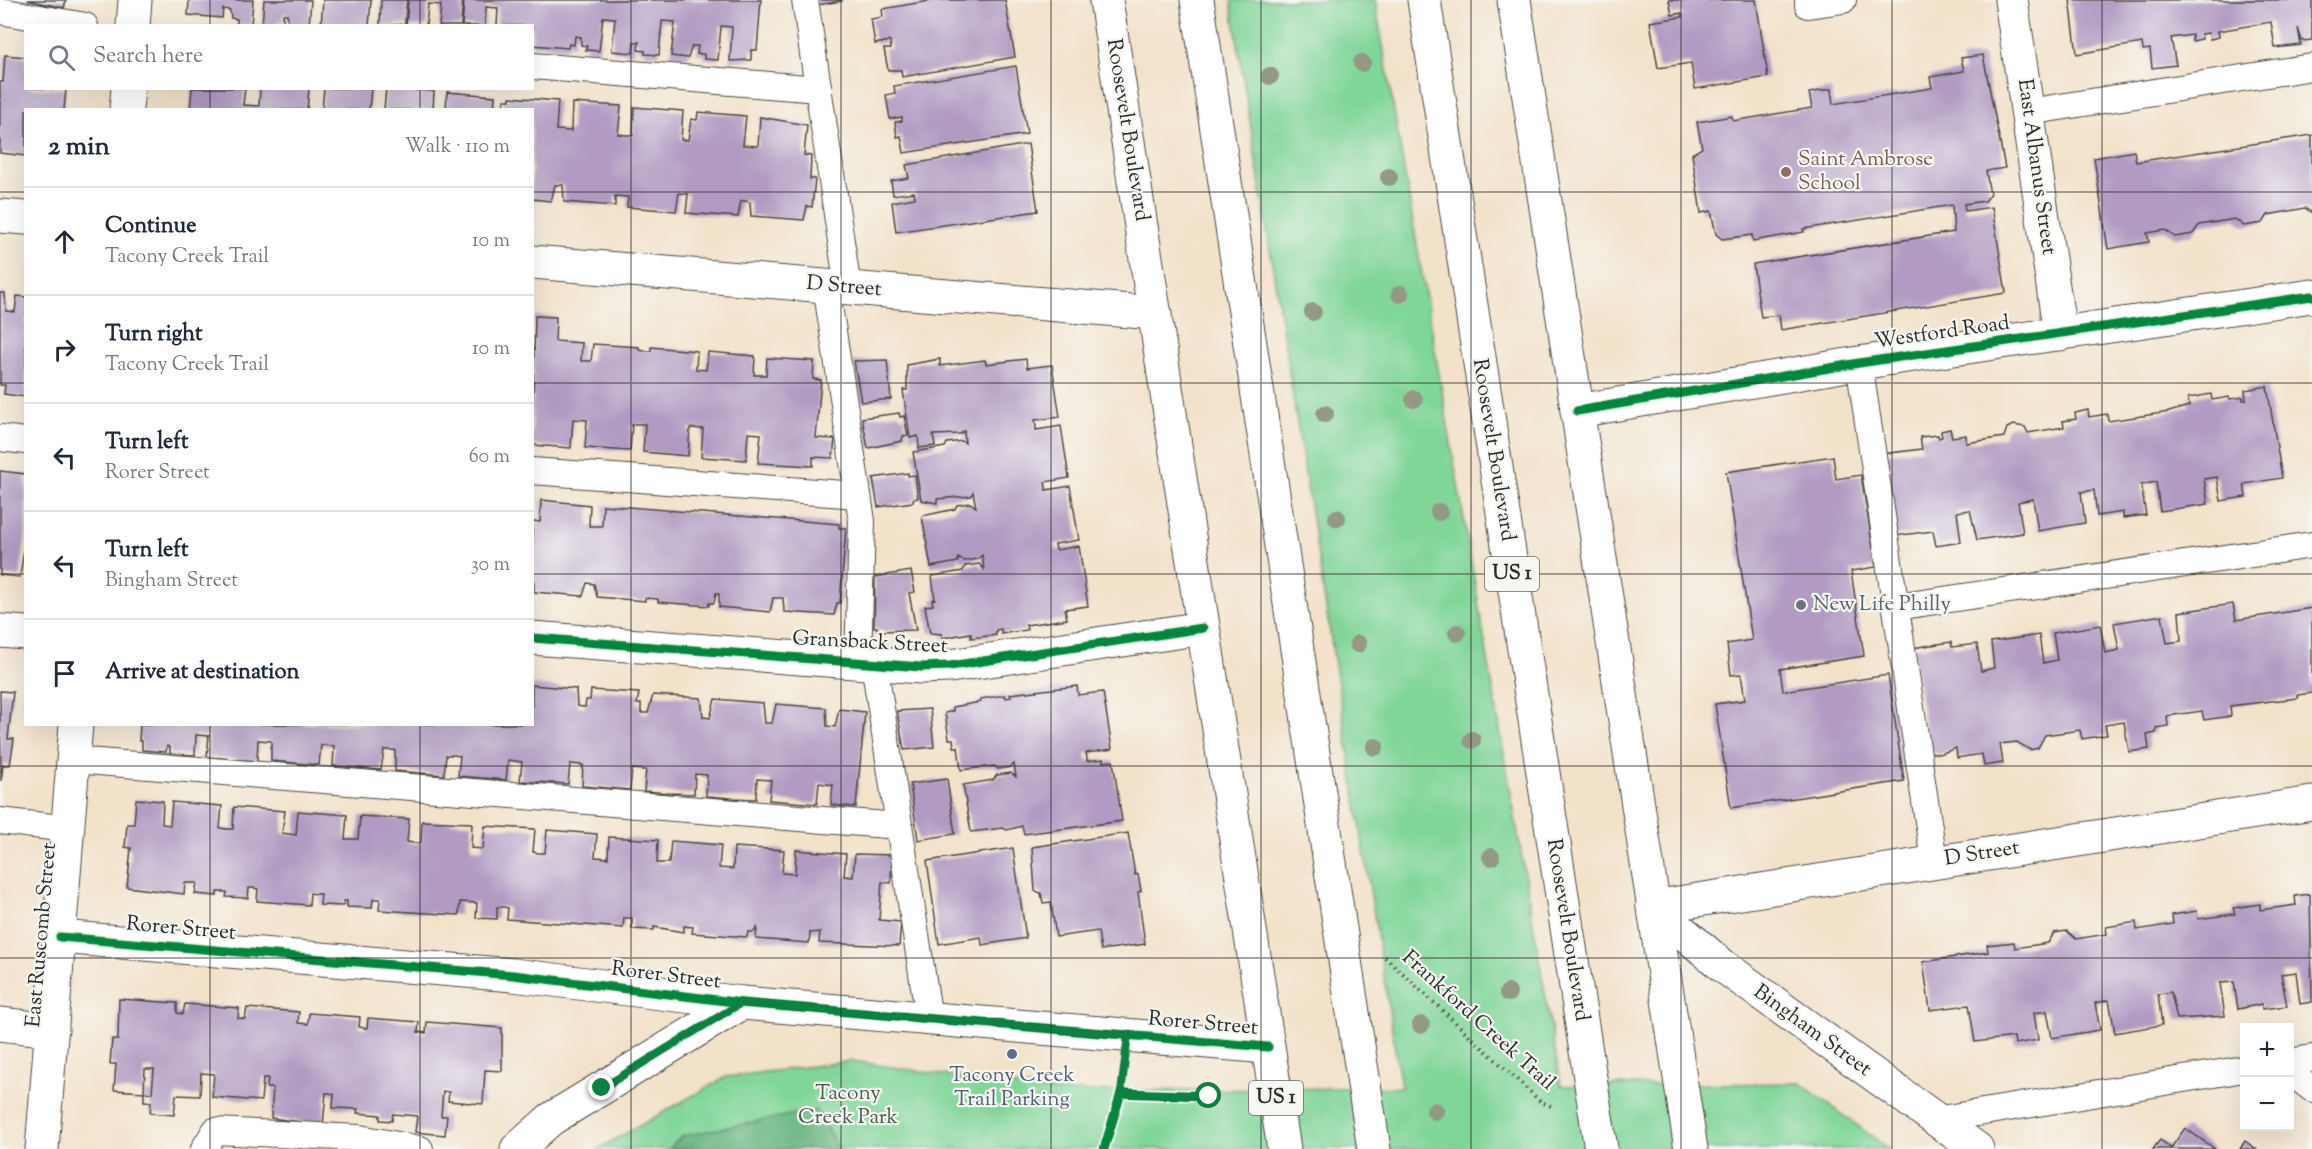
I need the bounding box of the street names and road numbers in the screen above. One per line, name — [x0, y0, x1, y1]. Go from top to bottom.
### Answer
street label: Roosevelt Boulevard — [1098, 37, 1156, 224]
street label: East Albanus Street — [2009, 77, 2063, 257]
street label: D Street — [805, 269, 883, 305]
street label: Westford Road — [1872, 309, 2012, 357]
street label: Roosevelt Boulevard — [1464, 357, 1522, 544]
road number: US 1 — [1485, 557, 1539, 591]
street label: Gransback Street — [792, 624, 948, 662]
street label: D Street — [1942, 833, 2022, 875]
street label: Roosevelt Boulevard — [1538, 837, 1596, 1024]
street label: East Ruscomb Street — [19, 841, 65, 1029]
street label: Rorer Street — [125, 909, 237, 949]
street label: Frankford Creek Trail — [1395, 944, 1562, 1098]
street label: Rorer Street — [609, 954, 723, 998]
street label: Bingham Street — [1747, 978, 1877, 1084]
street label: Rorer Street — [1147, 1004, 1259, 1044]
road number: US 1 — [1249, 1081, 1303, 1115]

